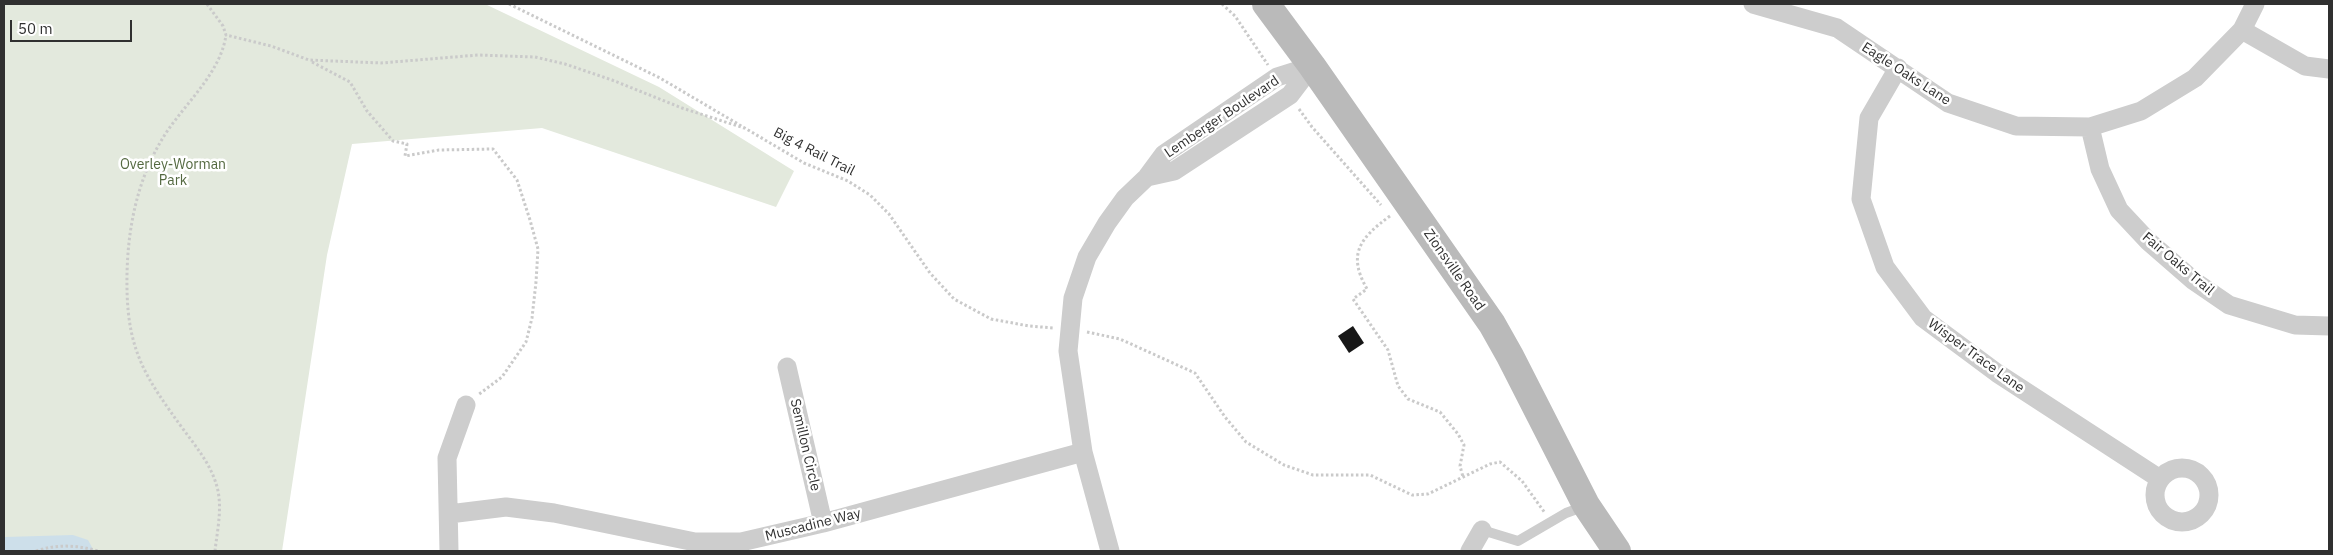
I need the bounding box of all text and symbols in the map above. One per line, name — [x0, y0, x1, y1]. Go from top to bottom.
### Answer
scale bar — [12, 10, 135, 42]
text: 50 m — [18, 19, 53, 38]
street label: Eagle Oaks Lane — [1858, 39, 1954, 109]
street label: Lemberger Boulevard — [1162, 72, 1282, 162]
street label: Big 4 Rail Trail — [770, 124, 858, 180]
park label: Overley-Worman Park — [120, 157, 226, 190]
street label: Zionsville Road — [1420, 226, 1488, 314]
street label: Fair Oaks Trail — [2139, 229, 2217, 299]
street label: Wisper Trace Lane — [1925, 315, 2027, 397]
street label: Semillon Circle — [786, 397, 824, 493]
street label: Muscadine Way — [763, 505, 863, 545]

